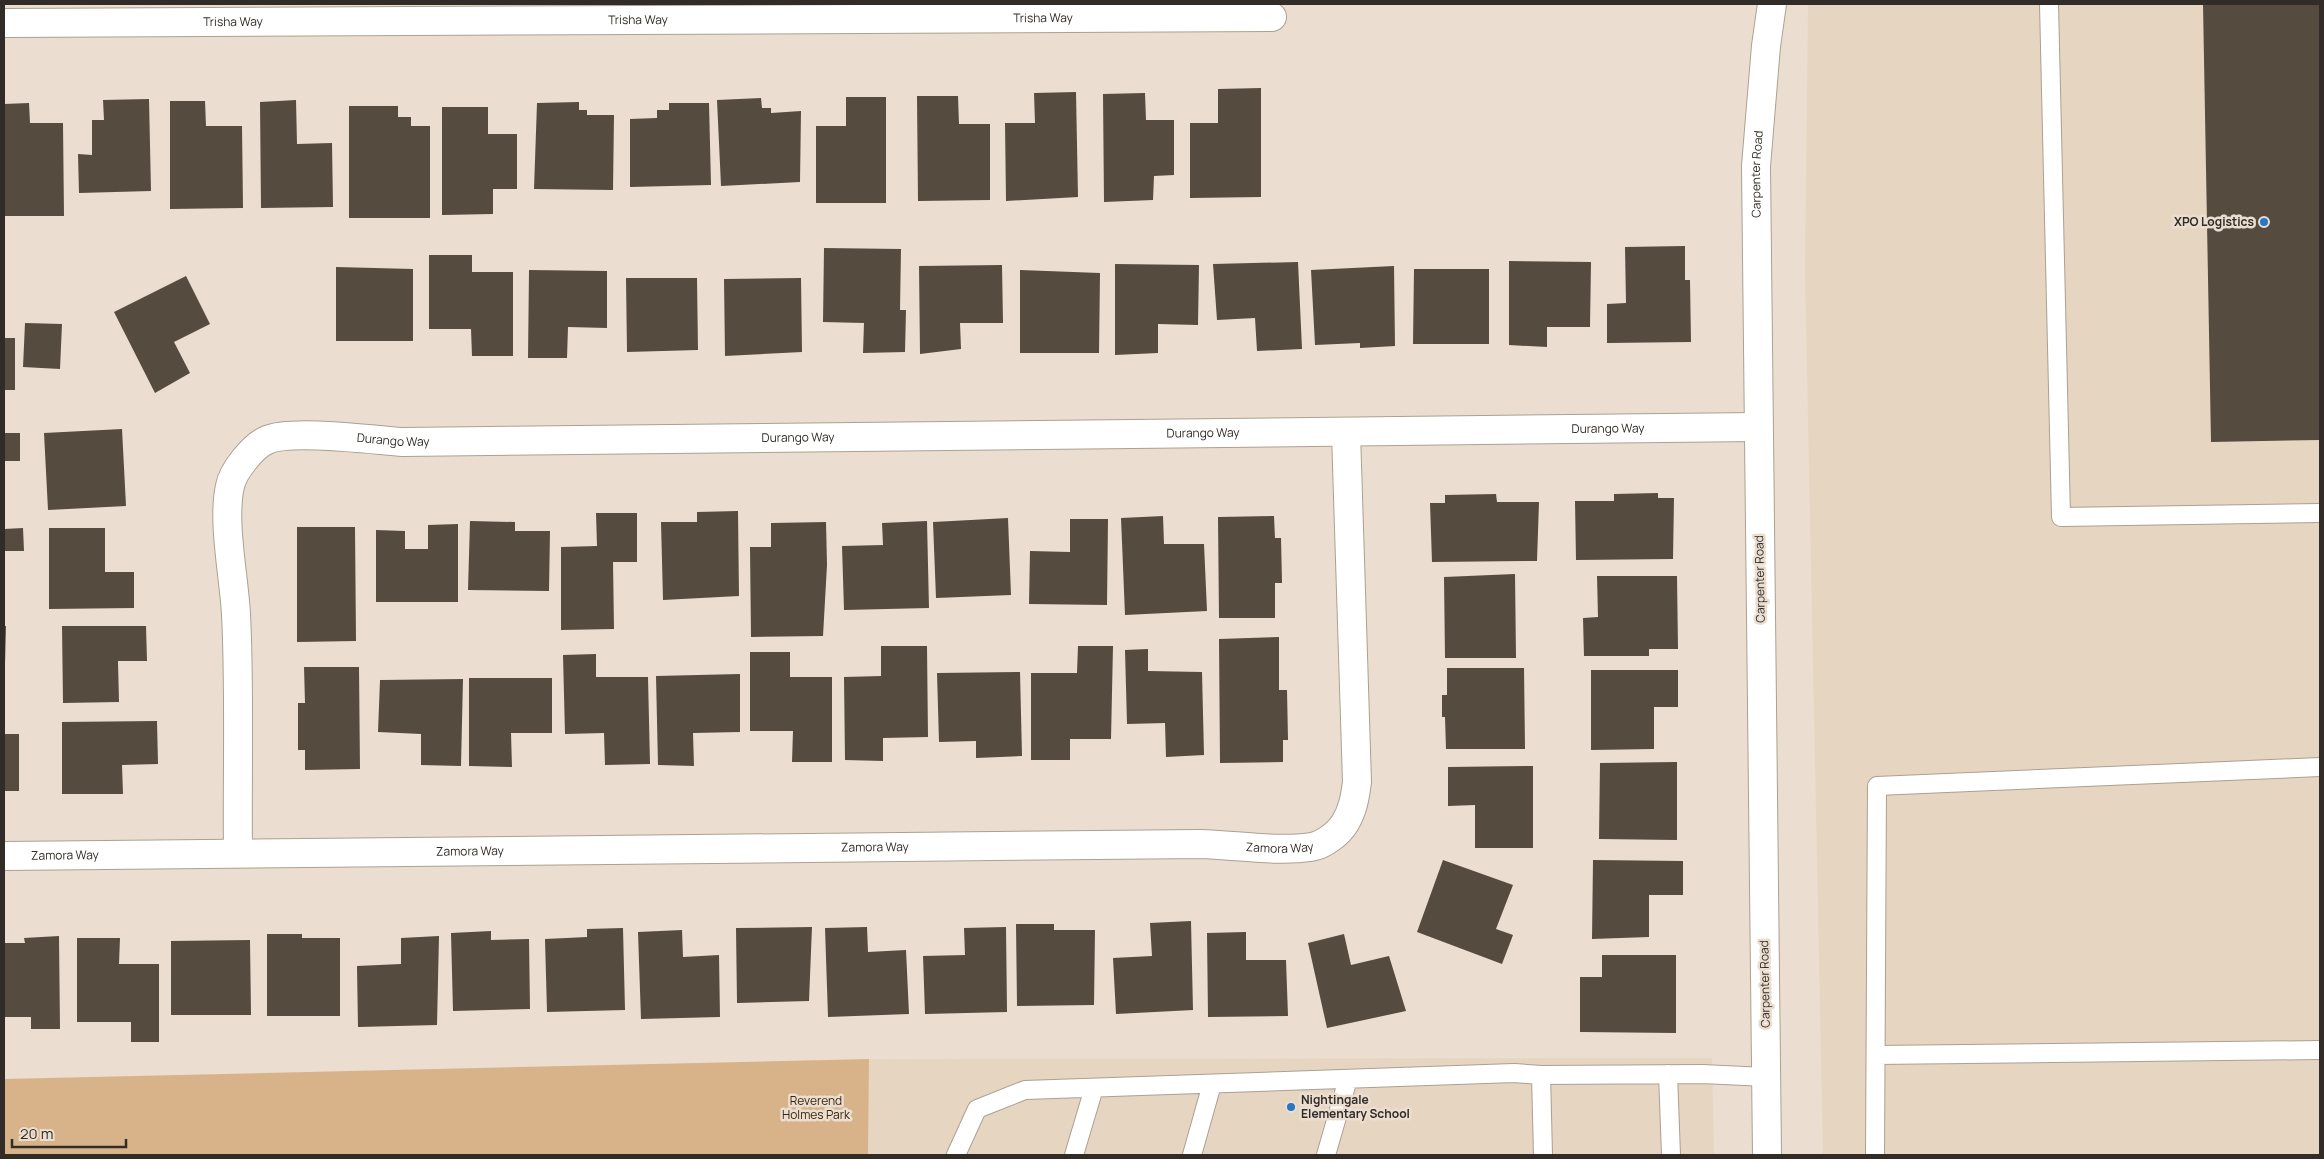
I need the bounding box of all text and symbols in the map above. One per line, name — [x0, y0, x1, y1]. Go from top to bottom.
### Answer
street label: Trisha Way — [1013, 9, 1073, 26]
street label: Trisha Way — [608, 11, 668, 28]
street label: Trisha Way — [203, 13, 263, 30]
street label: Carpenter Road — [1747, 130, 1767, 218]
place label: XPO Logistics — [2174, 213, 2254, 230]
marker: XPO Logistics — [2258, 216, 2270, 228]
street label: Durango Way — [1571, 419, 1645, 437]
street label: Durango Way — [1166, 424, 1240, 442]
street label: Durango Way — [761, 428, 835, 446]
street label: Durango Way — [356, 429, 430, 450]
street label: Carpenter Road — [1750, 535, 1769, 623]
street label: Zamora Way — [841, 838, 910, 856]
street label: Zamora Way — [1245, 838, 1315, 857]
street label: Zamora Way — [436, 842, 505, 860]
street label: Zamora Way — [31, 846, 100, 864]
street label: Carpenter Road — [1755, 940, 1774, 1028]
place label: Nightingale Elementary School — [1301, 1091, 1410, 1122]
park label: Reverend Holmes Park — [782, 1092, 851, 1123]
marker: Nightingale Elementary School — [1285, 1101, 1297, 1113]
scale bar — [12, 1116, 126, 1148]
text: 20 m — [20, 1123, 53, 1144]

